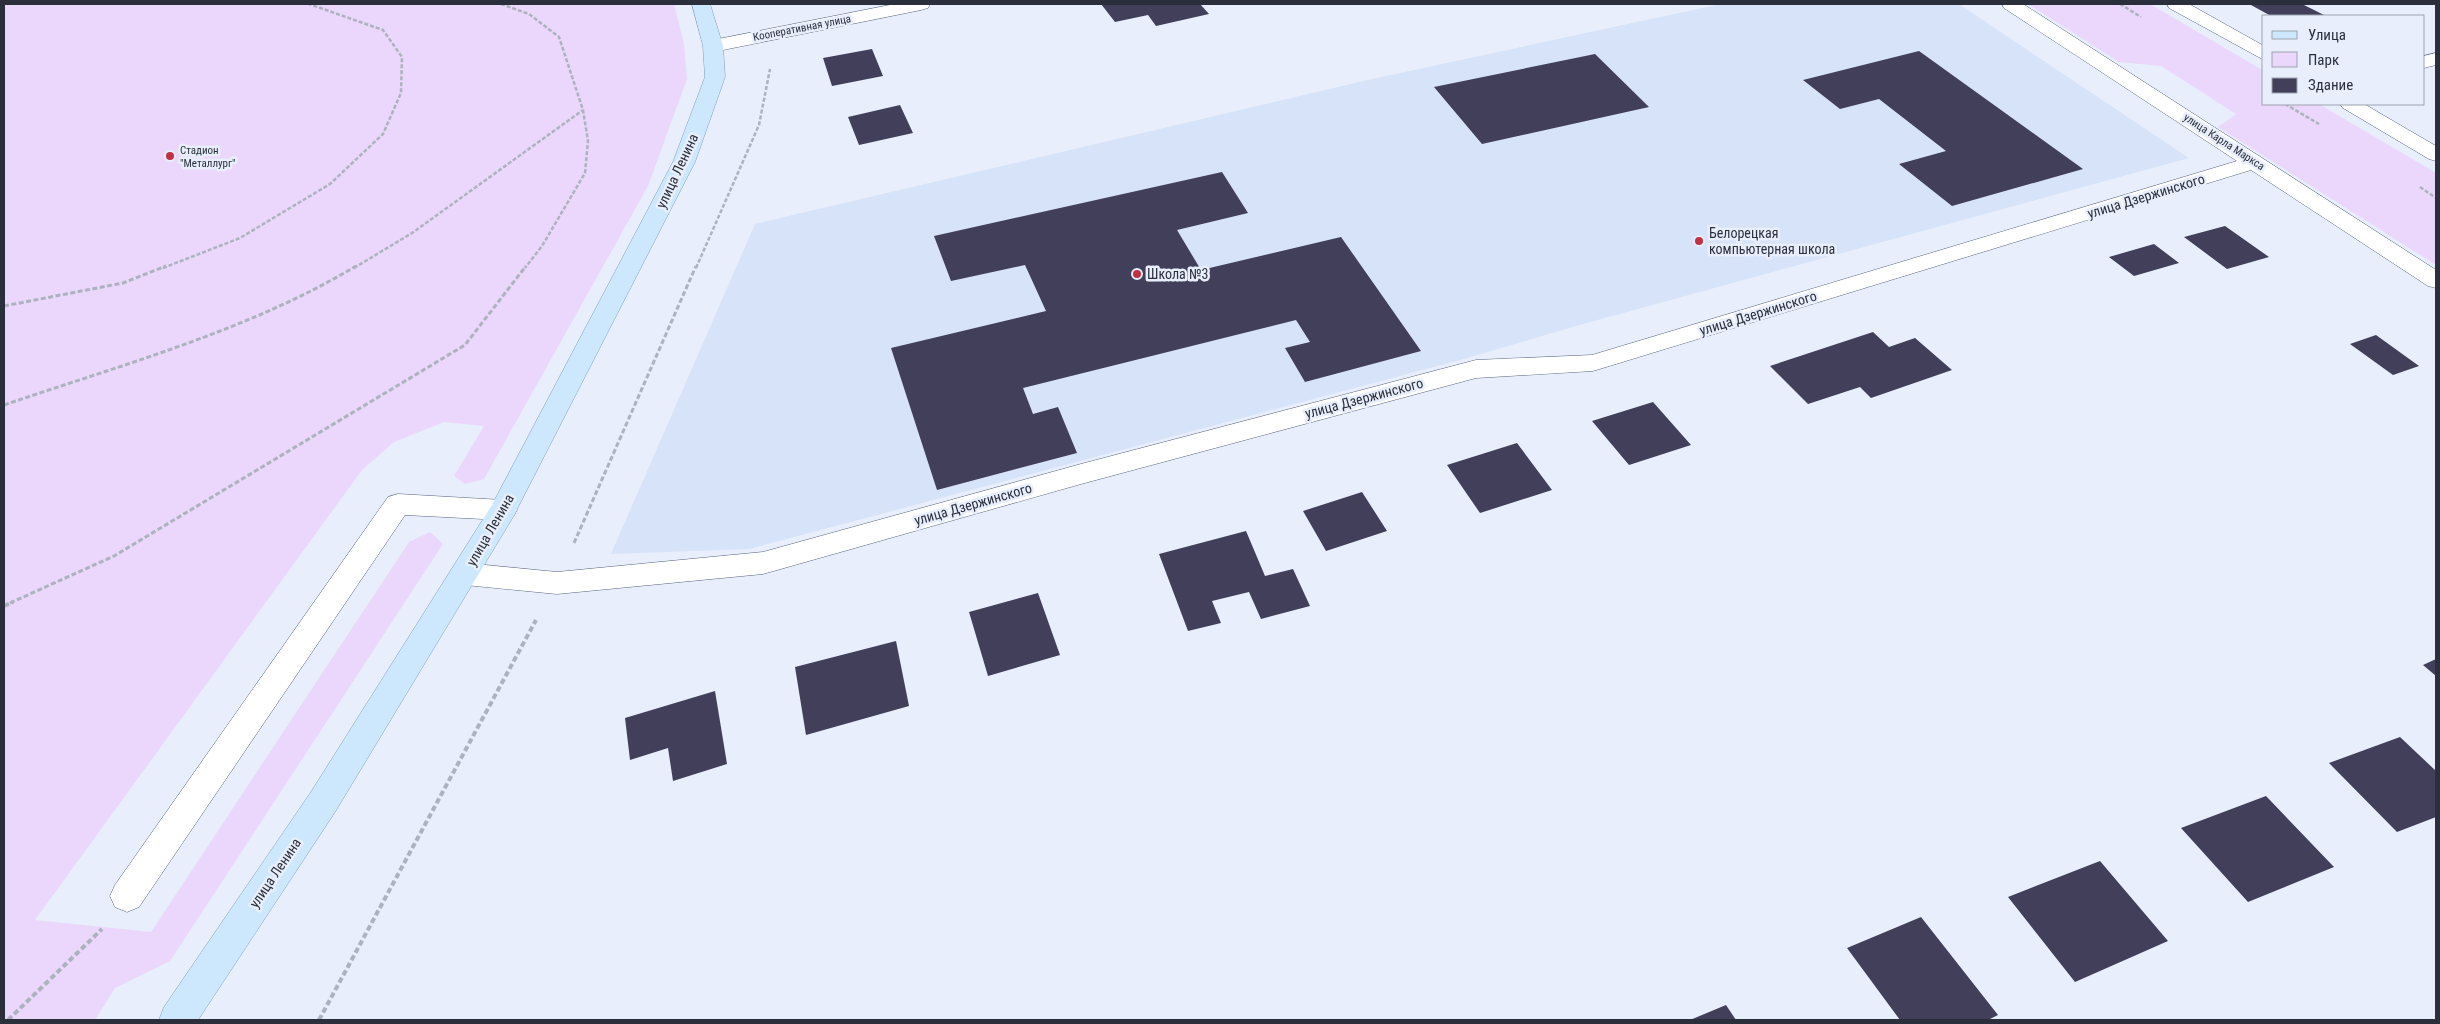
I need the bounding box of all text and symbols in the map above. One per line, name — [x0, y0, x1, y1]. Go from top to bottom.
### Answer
street label: Кооперативная улица — [752, 12, 852, 44]
legend — [2262, 15, 2425, 105]
text: Улица — [2308, 26, 2346, 44]
text: Парк — [2308, 51, 2339, 69]
text: Здание — [2308, 76, 2353, 94]
street label: улица Карла Маркса — [2181, 111, 2267, 173]
street label: улица Ленина — [653, 131, 701, 211]
place label: Стадион "Металлург" — [180, 144, 236, 170]
marker: Стадион "Металлург" — [164, 150, 176, 162]
street label: улица Дзержинского — [2085, 171, 2207, 221]
place label: Белорецкая компьютерная школа — [1709, 225, 1835, 257]
marker: Белорецкая компьютерная школа — [1693, 235, 1705, 247]
place label: Школа №3 — [1147, 266, 1208, 282]
marker: Школа №3 — [1131, 268, 1143, 280]
street label: улица Дзержинского — [1697, 288, 1819, 338]
street label: улица Дзержинского — [1303, 375, 1425, 421]
street label: улица Дзержинского — [912, 480, 1034, 528]
street label: улица Ленина — [463, 491, 517, 569]
street label: улица Ленина — [246, 835, 304, 911]

